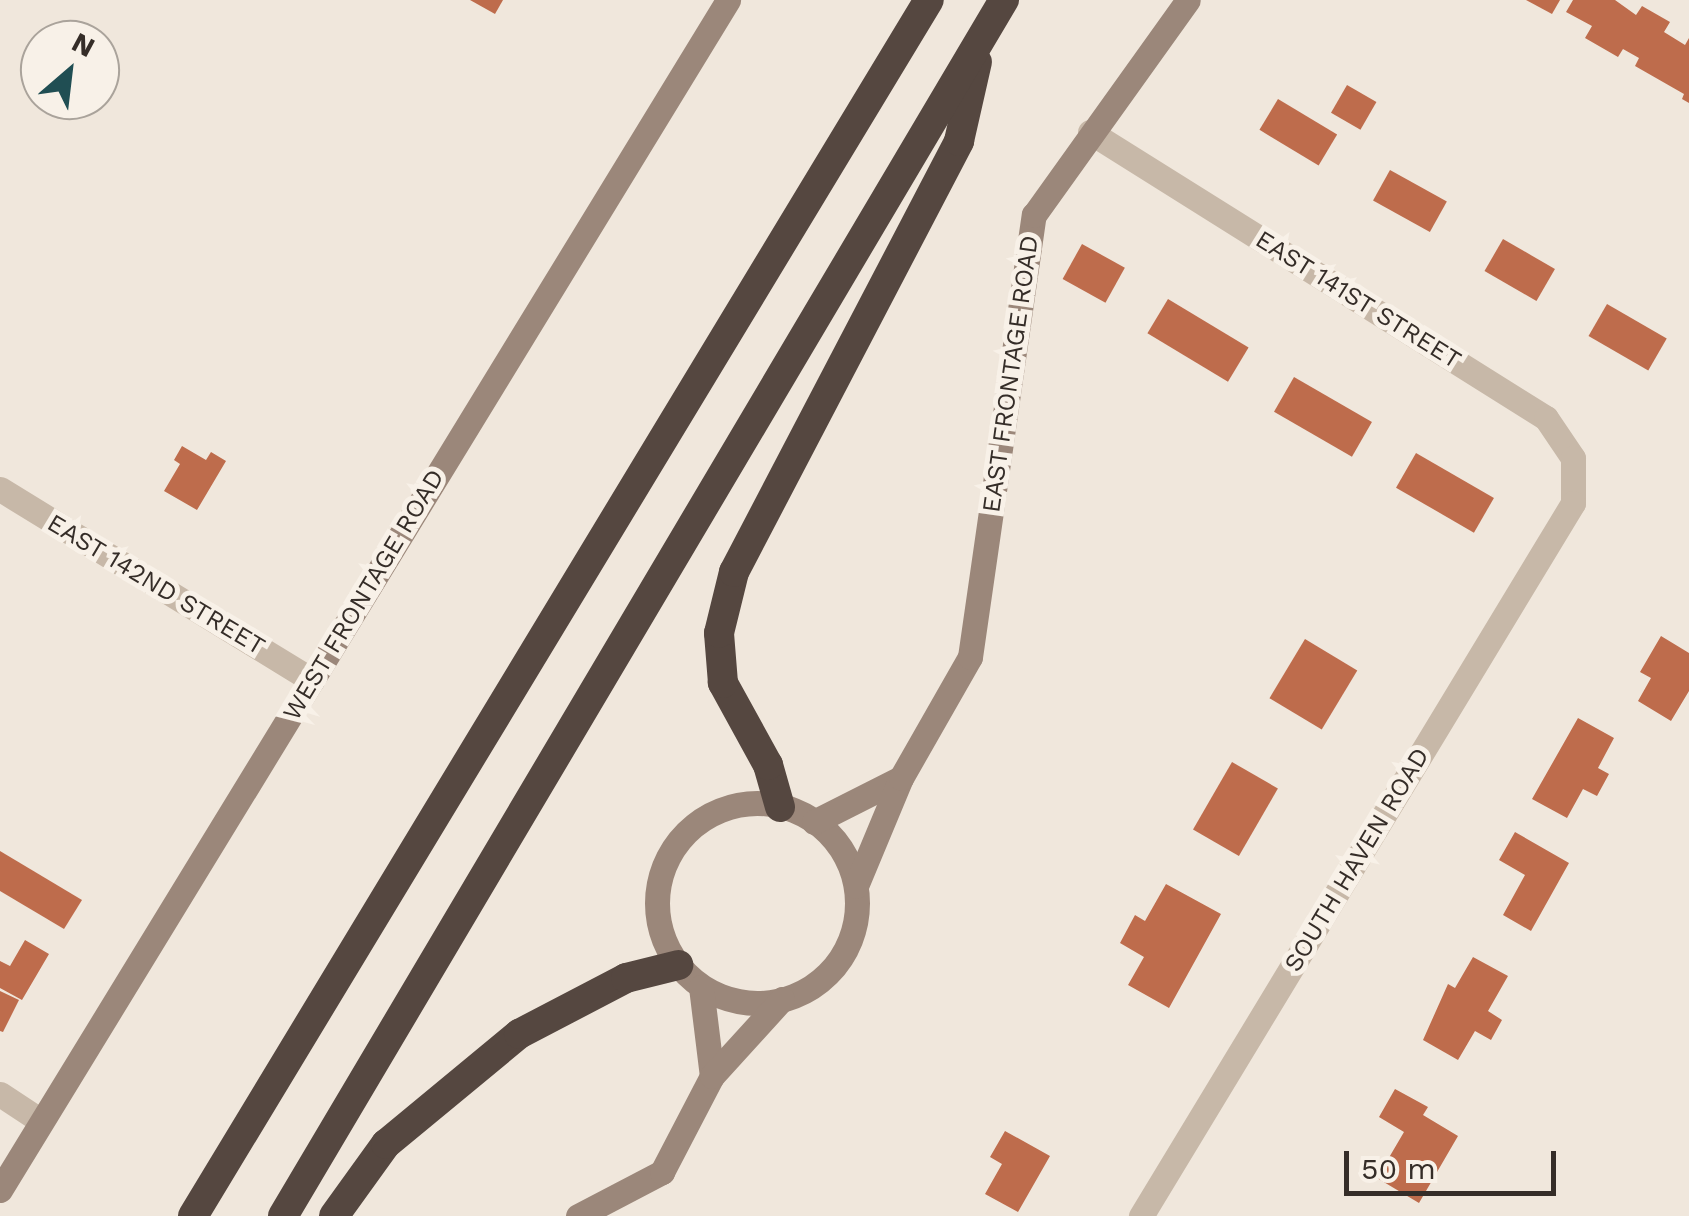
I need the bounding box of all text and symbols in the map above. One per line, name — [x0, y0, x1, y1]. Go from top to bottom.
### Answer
north arrow — [20, 20, 120, 120]
text: N — [66, 25, 100, 64]
street label: EAST 141ST STREET — [1249, 224, 1467, 376]
street label: EAST FRONTAGE ROAD — [977, 233, 1045, 515]
street label: WEST FRONTAGE ROAD — [277, 464, 451, 726]
street label: EAST 142ND STREET — [41, 508, 271, 662]
street label: SOUTH HAVEN ROAD — [1278, 743, 1436, 977]
scale bar — [1349, 1131, 1562, 1193]
text: 50 m — [1361, 1151, 1436, 1186]

